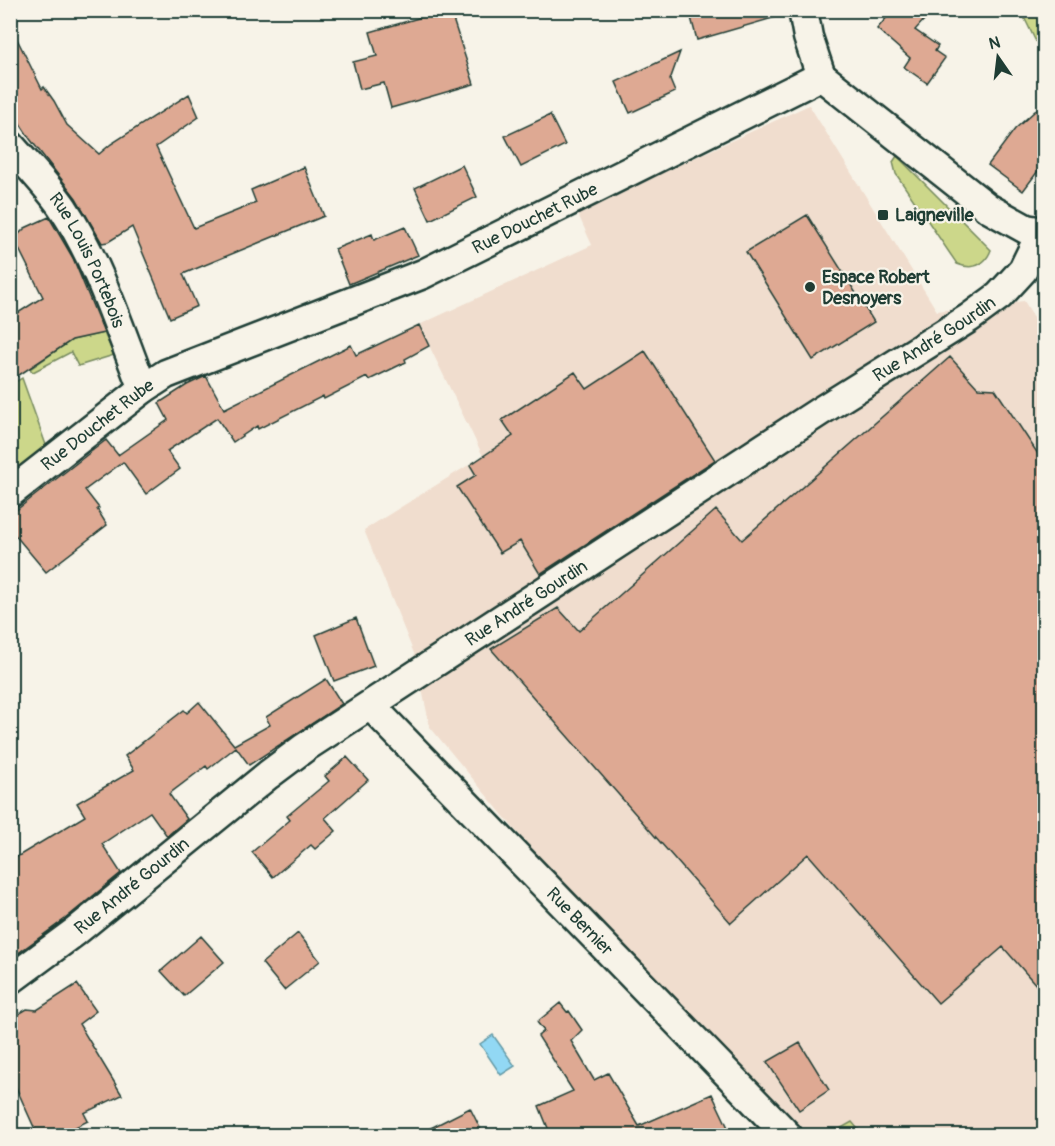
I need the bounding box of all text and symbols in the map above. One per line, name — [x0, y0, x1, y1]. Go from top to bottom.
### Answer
north arrow — [968, 27, 1028, 87]
text: N — [987, 32, 1002, 54]
street label: Rue Douchet Rube — [469, 178, 602, 260]
street label: Rue Louis Portebois — [44, 188, 130, 331]
place label: Laigneville — [895, 204, 975, 227]
marker: Laigneville — [876, 208, 890, 222]
place label: Espace Robert Desnoyers — [822, 266, 930, 310]
marker: Espace Robert Desnoyers — [803, 280, 817, 294]
street label: Rue André Gourdin — [869, 291, 1001, 387]
street label: Rue Douchet Rube — [37, 374, 159, 476]
street label: Rue André Gourdin — [461, 555, 592, 652]
street label: Rue André Gourdin — [70, 833, 194, 940]
street label: Rue Bernier — [541, 883, 618, 961]

